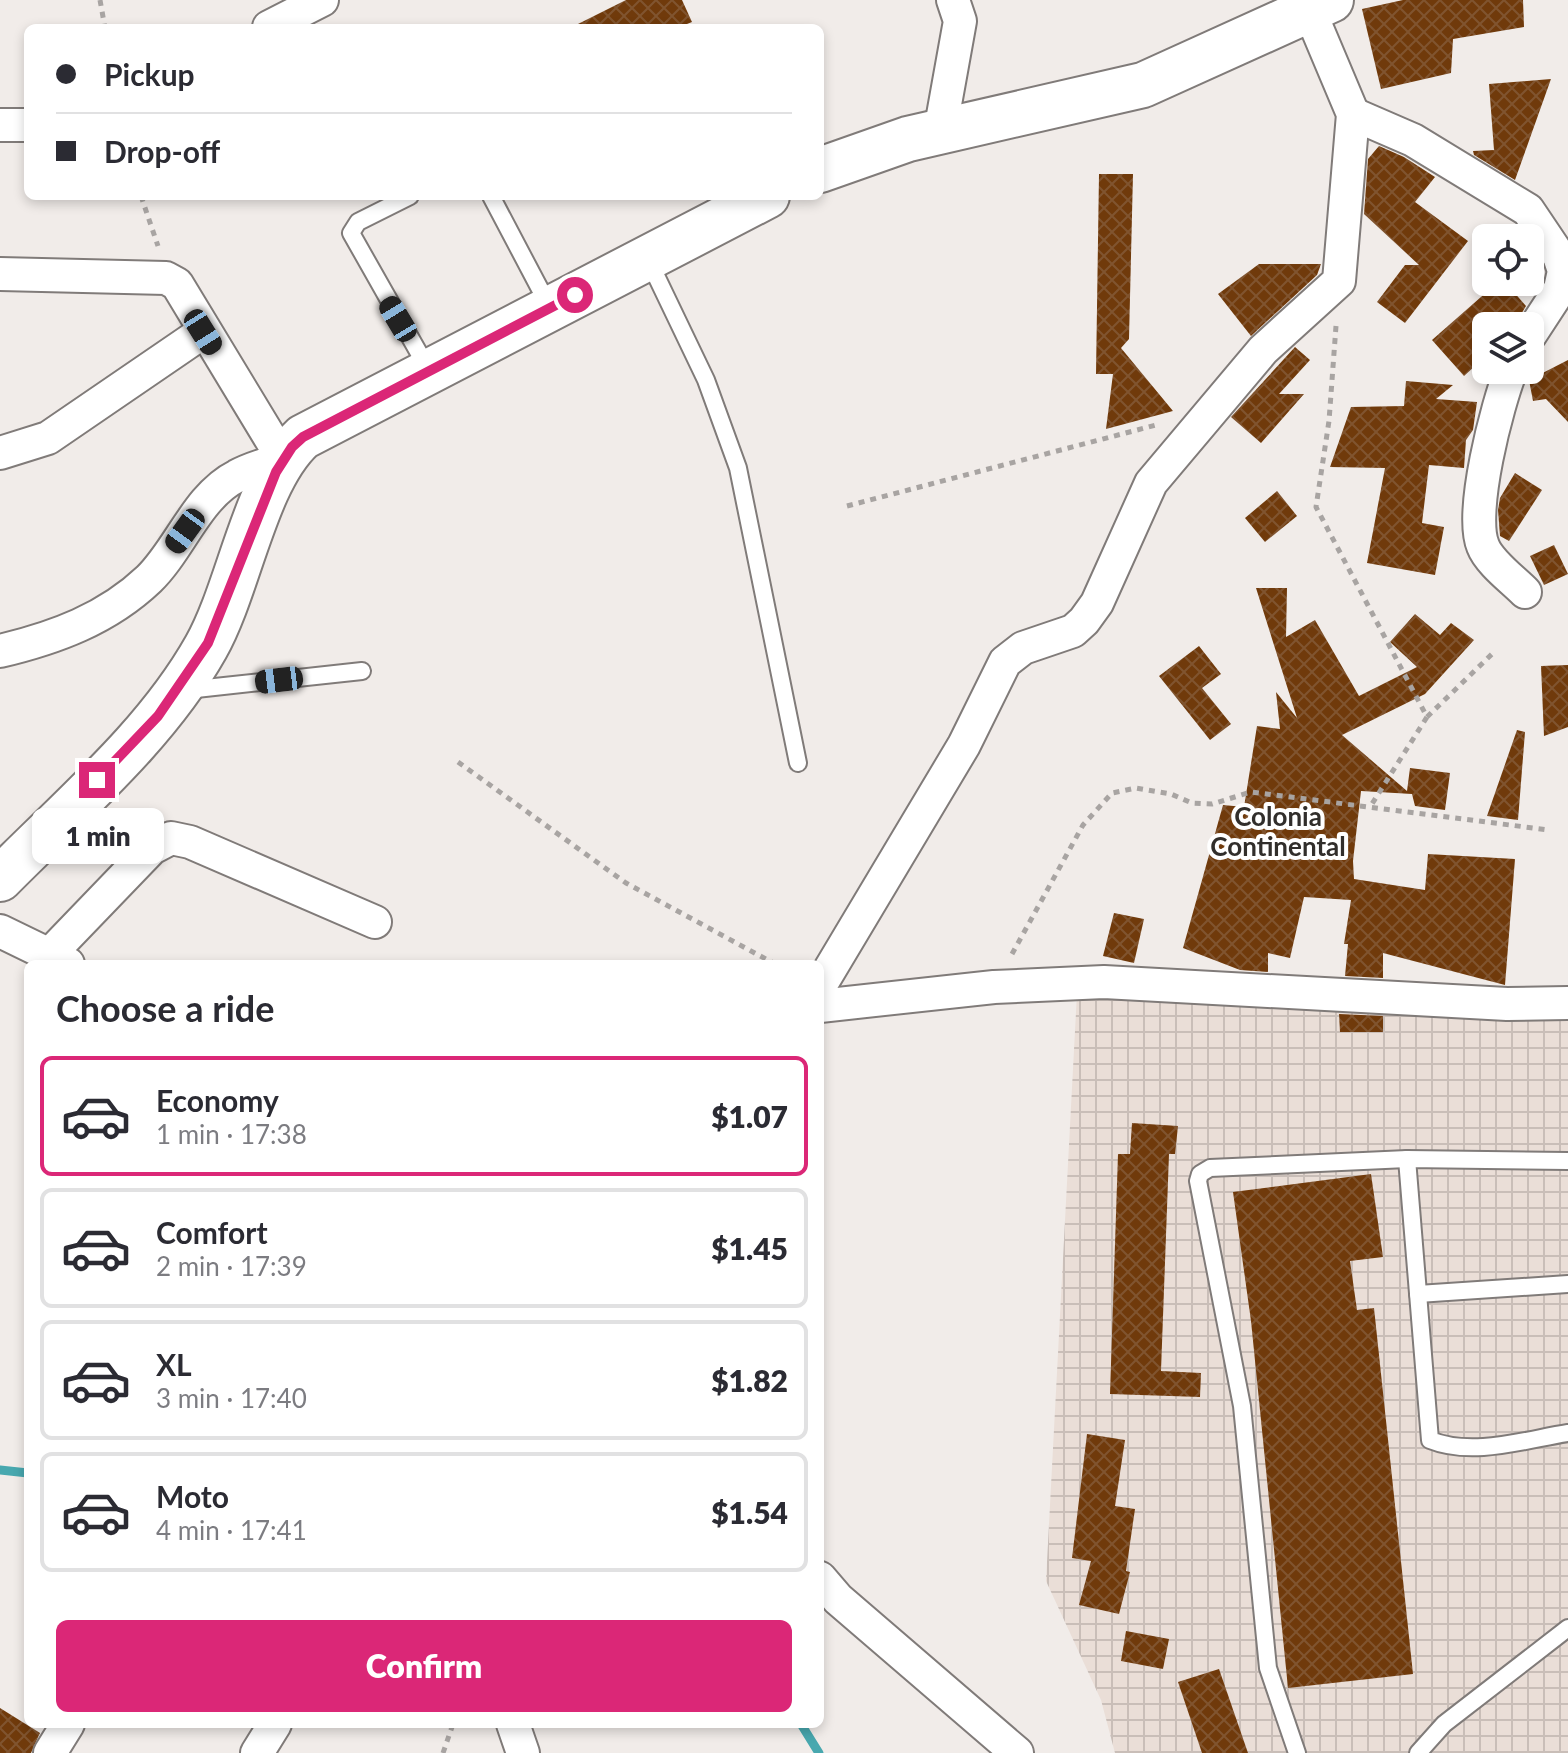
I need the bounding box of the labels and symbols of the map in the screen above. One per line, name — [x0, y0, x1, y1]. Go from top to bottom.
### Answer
route start — [557, 277, 593, 313]
car — [375, 292, 421, 346]
car — [180, 305, 226, 359]
car — [161, 505, 209, 557]
car — [254, 665, 304, 695]
route end — [79, 762, 115, 798]
district label: Colonia Continental — [1210, 800, 1346, 862]
callout: 1 min — [31, 808, 163, 864]

